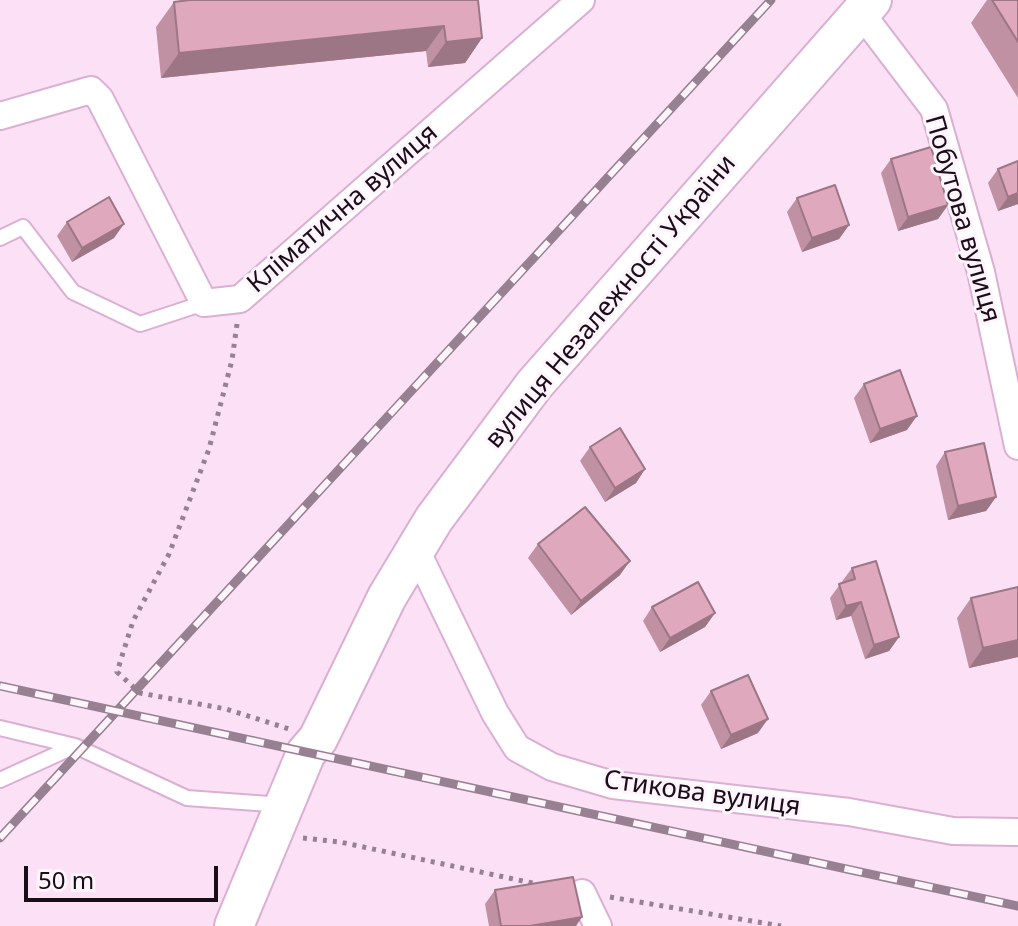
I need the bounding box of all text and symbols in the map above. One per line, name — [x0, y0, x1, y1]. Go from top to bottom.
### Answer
street label: Побутова вулиця — [917, 112, 1007, 326]
street label: Кліматична вулиця — [242, 118, 444, 300]
street label: вулиця Незалежності України — [479, 149, 743, 455]
street label: Стикова вулиця — [602, 765, 802, 823]
scale bar — [28, 850, 222, 900]
text: 50 m — [38, 863, 94, 896]

